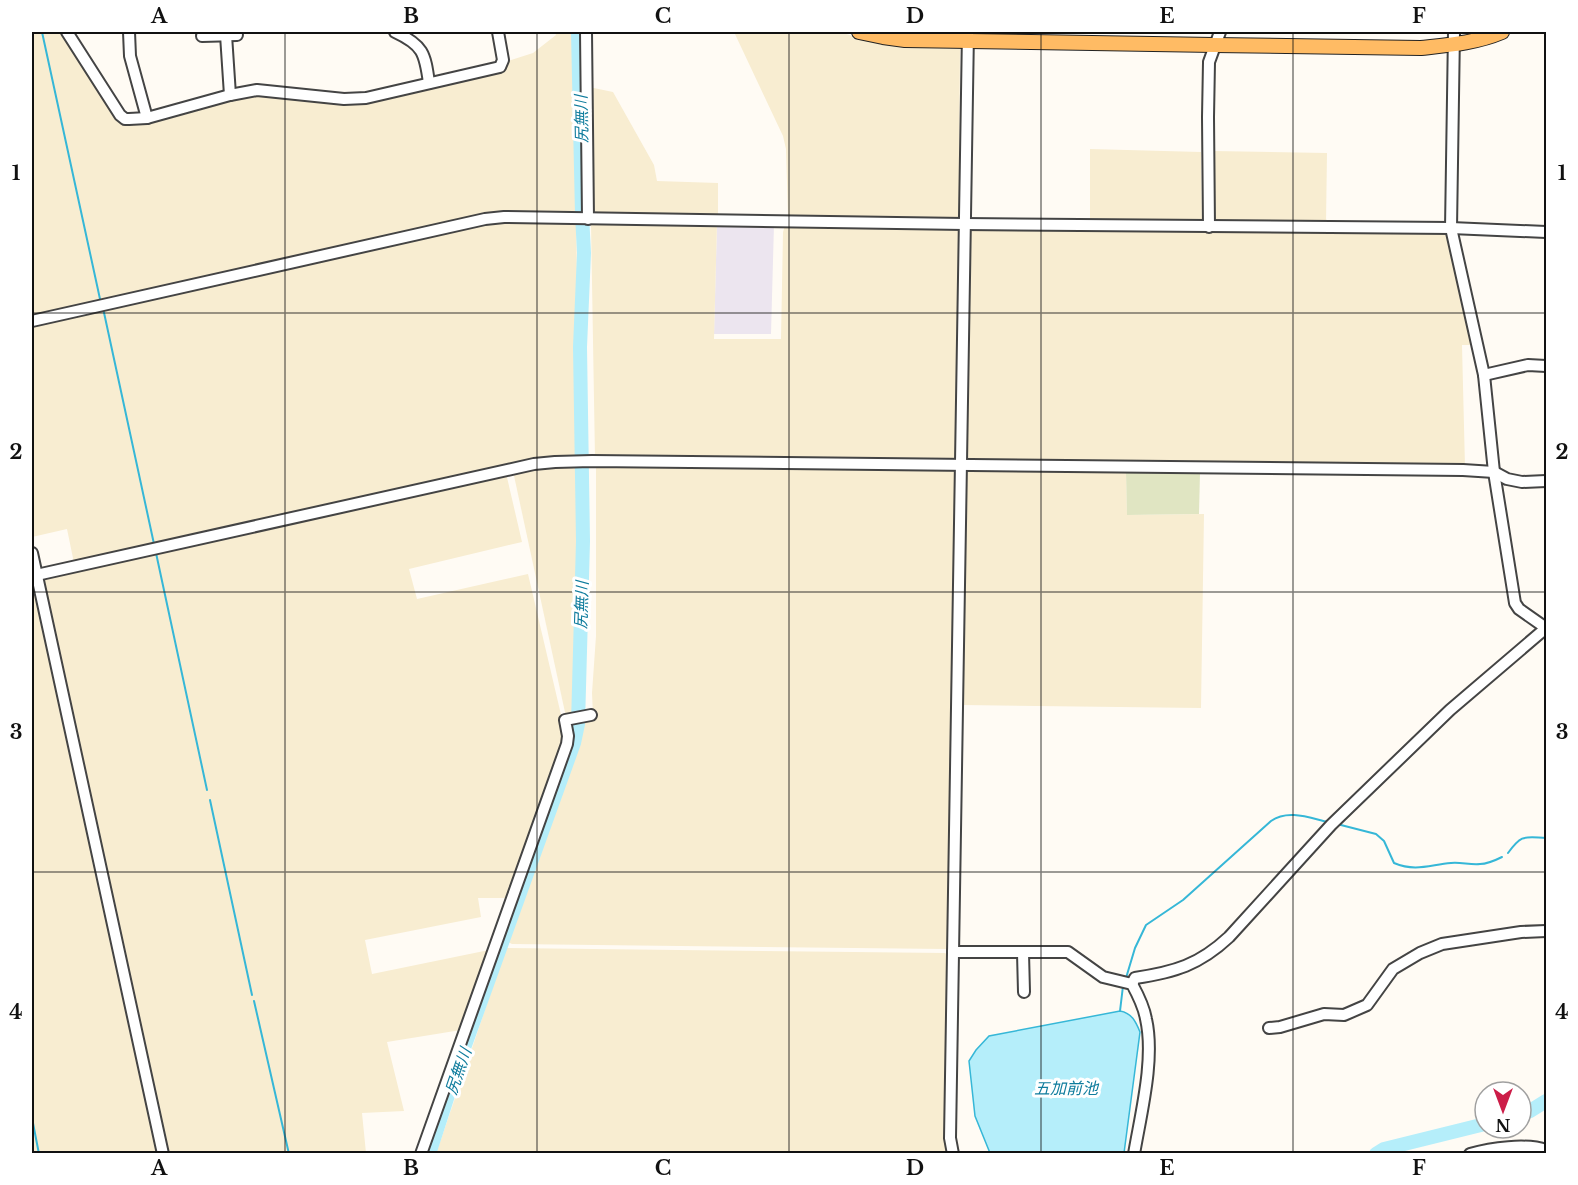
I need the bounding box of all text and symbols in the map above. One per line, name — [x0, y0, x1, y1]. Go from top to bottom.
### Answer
text: A — [150, 4, 168, 28]
text: B — [403, 4, 419, 28]
text: C — [655, 4, 671, 28]
text: D — [906, 4, 924, 28]
text: E — [1159, 4, 1175, 28]
text: F — [1412, 4, 1426, 28]
water label: 尻無川 — [571, 93, 591, 143]
text: 1 — [12, 161, 21, 185]
text: 1 — [1558, 161, 1567, 185]
text: 2 — [9, 440, 23, 464]
text: 2 — [1555, 440, 1569, 464]
water label: 尻無川 — [570, 579, 592, 629]
text: 3 — [10, 720, 22, 744]
text: 3 — [1556, 720, 1568, 744]
text: 4 — [9, 1000, 23, 1024]
text: 4 — [1555, 1000, 1569, 1024]
water label: 尻無川 — [441, 1043, 476, 1097]
water label: 五加前池 — [1034, 1078, 1100, 1098]
north arrow — [1473, 1080, 1533, 1140]
text: N — [1495, 1115, 1511, 1135]
text: A — [150, 1156, 168, 1180]
text: B — [403, 1156, 419, 1180]
text: C — [655, 1156, 671, 1180]
text: D — [906, 1156, 924, 1180]
text: E — [1159, 1156, 1175, 1180]
text: F — [1412, 1156, 1426, 1180]

